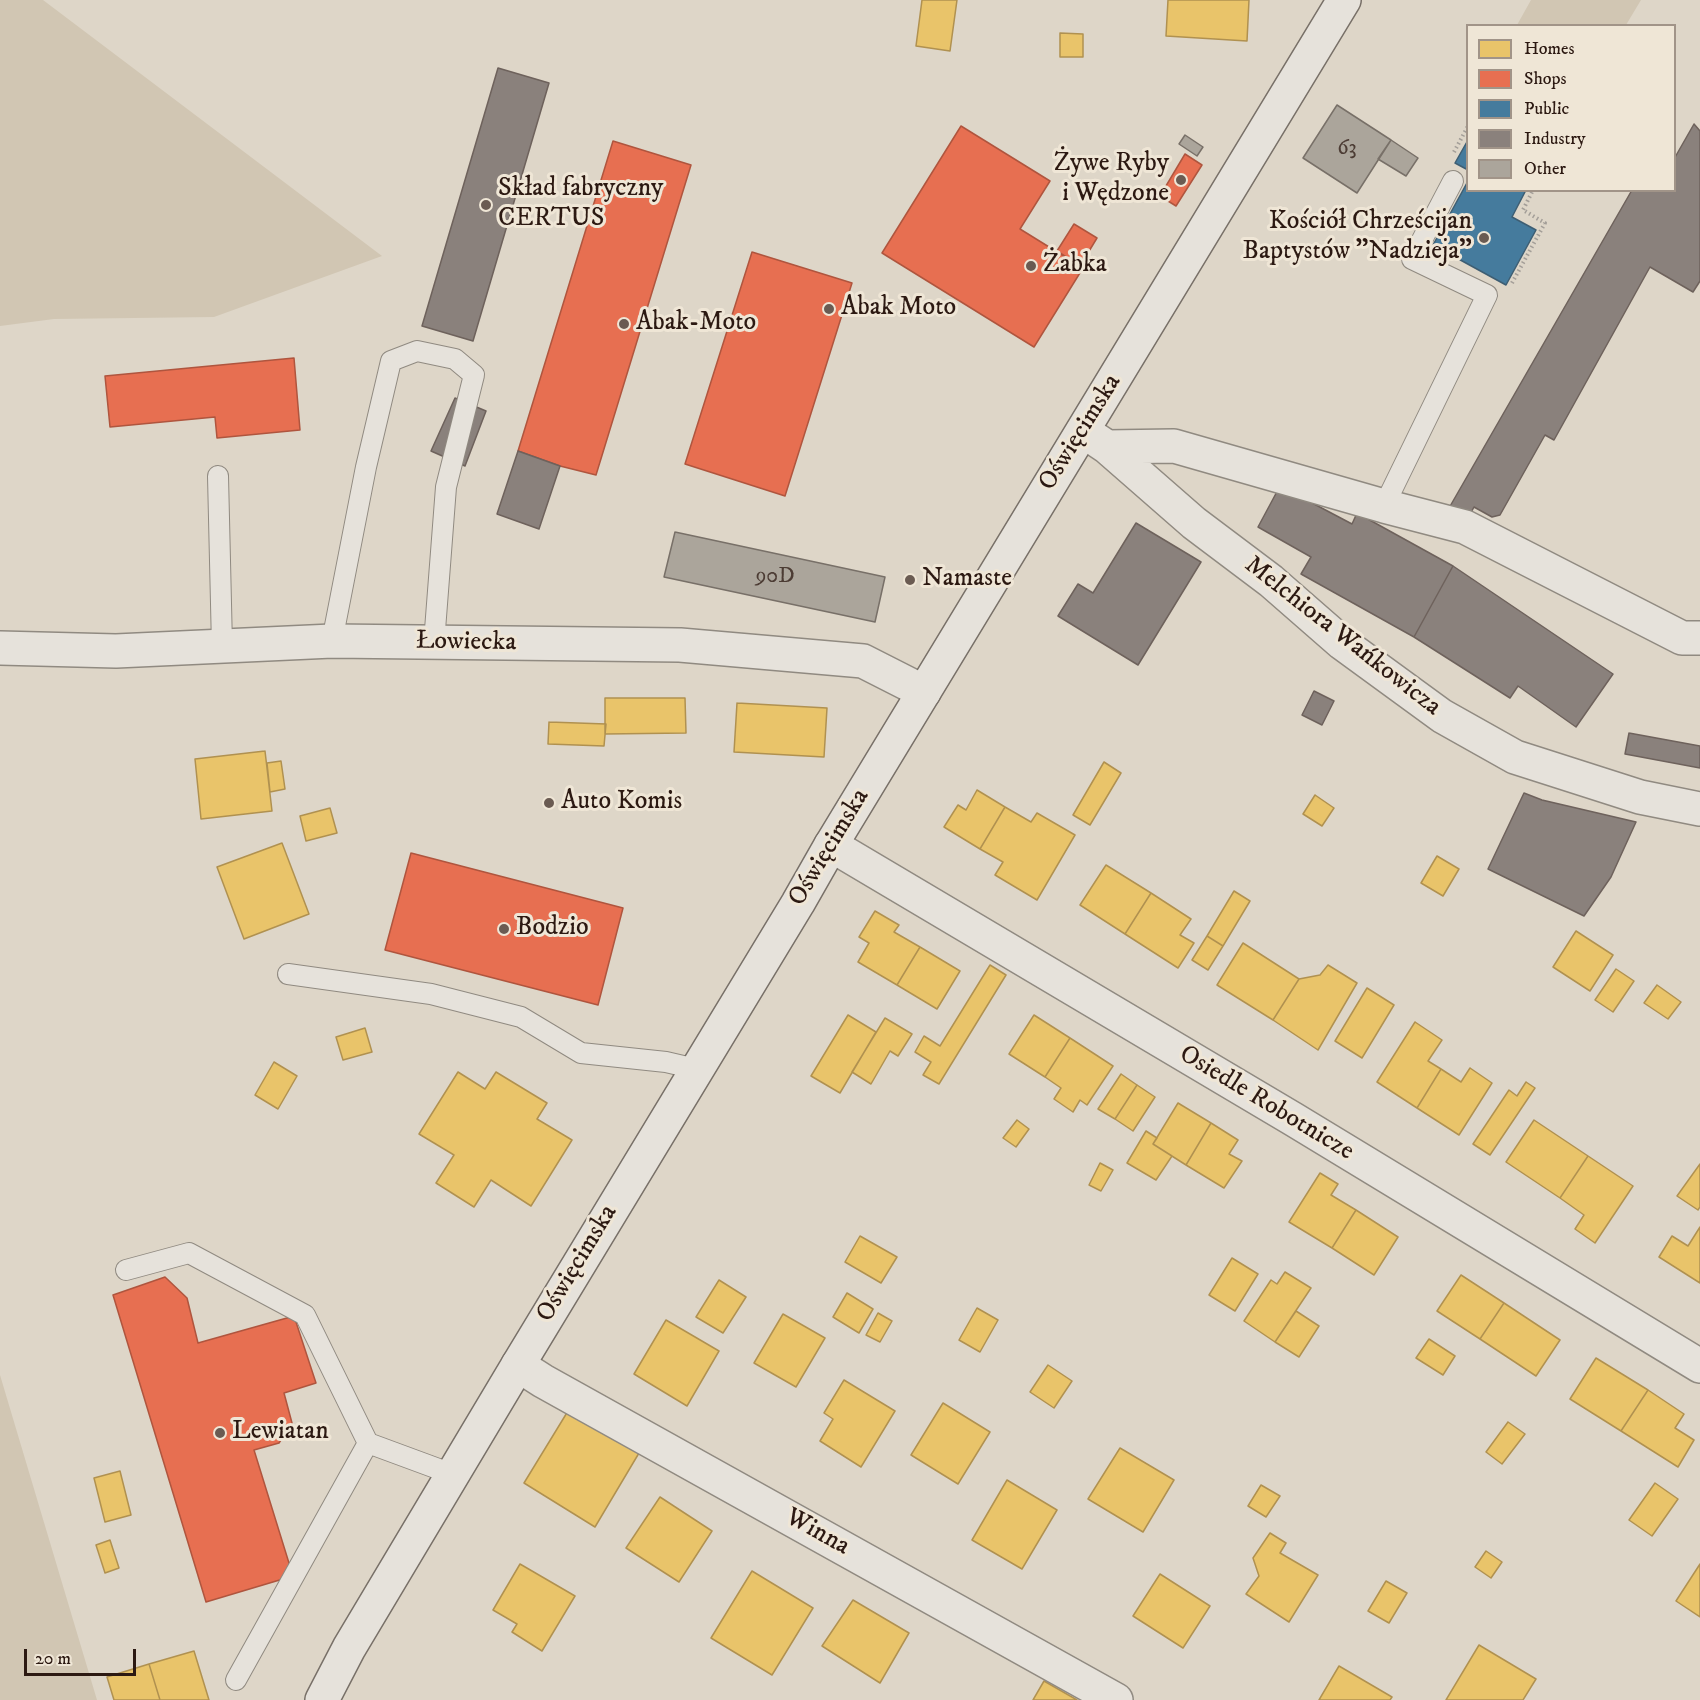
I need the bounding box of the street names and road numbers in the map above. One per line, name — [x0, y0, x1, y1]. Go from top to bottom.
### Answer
street label: Oświęcimska — [1033, 369, 1129, 497]
street label: Melchiora Wańkowicza — [1237, 550, 1447, 724]
street label: Łowiecka — [415, 627, 517, 659]
street label: Oświęcimska — [783, 784, 877, 912]
street label: Osiedle Robotnicze — [1173, 1040, 1359, 1168]
street label: Oświęcimska — [531, 1200, 625, 1328]
street label: Winna — [779, 1503, 855, 1563]

